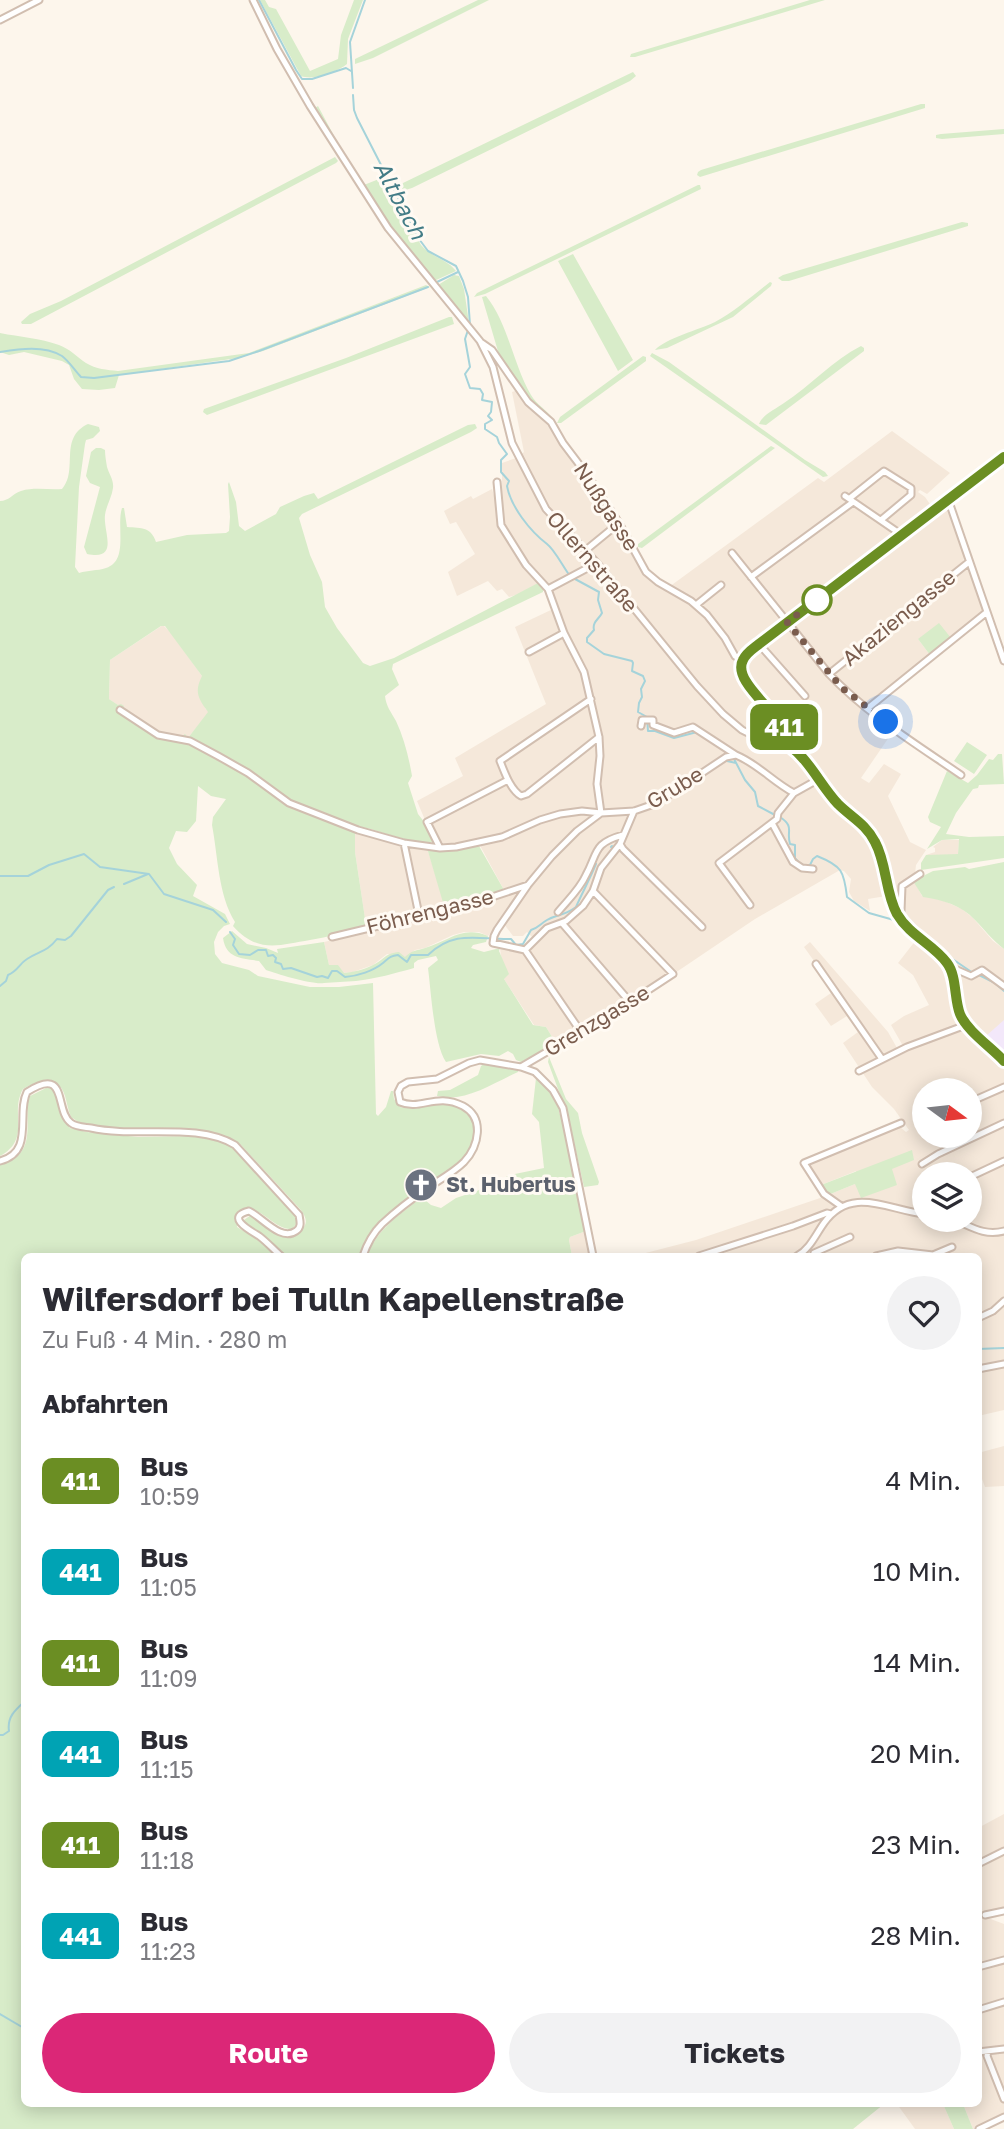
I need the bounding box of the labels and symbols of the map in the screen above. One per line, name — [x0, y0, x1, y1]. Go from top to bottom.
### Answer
water label: Altbach — [369, 155, 434, 244]
street label: Nußgasse — [569, 457, 645, 556]
street label: Ollernstraße — [542, 505, 644, 617]
street label: Akaziengasse — [836, 564, 960, 671]
unlabelled marker — [802, 585, 832, 615]
line badge: 411 — [744, 704, 824, 750]
your location — [868, 704, 903, 739]
street label: Grube — [642, 760, 707, 814]
street label: Föhrengasse — [363, 883, 496, 939]
street label: Grenzgasse — [539, 979, 654, 1062]
north arrow — [912, 1078, 982, 1148]
church icon: St. Hubertus — [402, 1166, 440, 1204]
place label: St. Hubertus — [446, 1171, 576, 1197]

